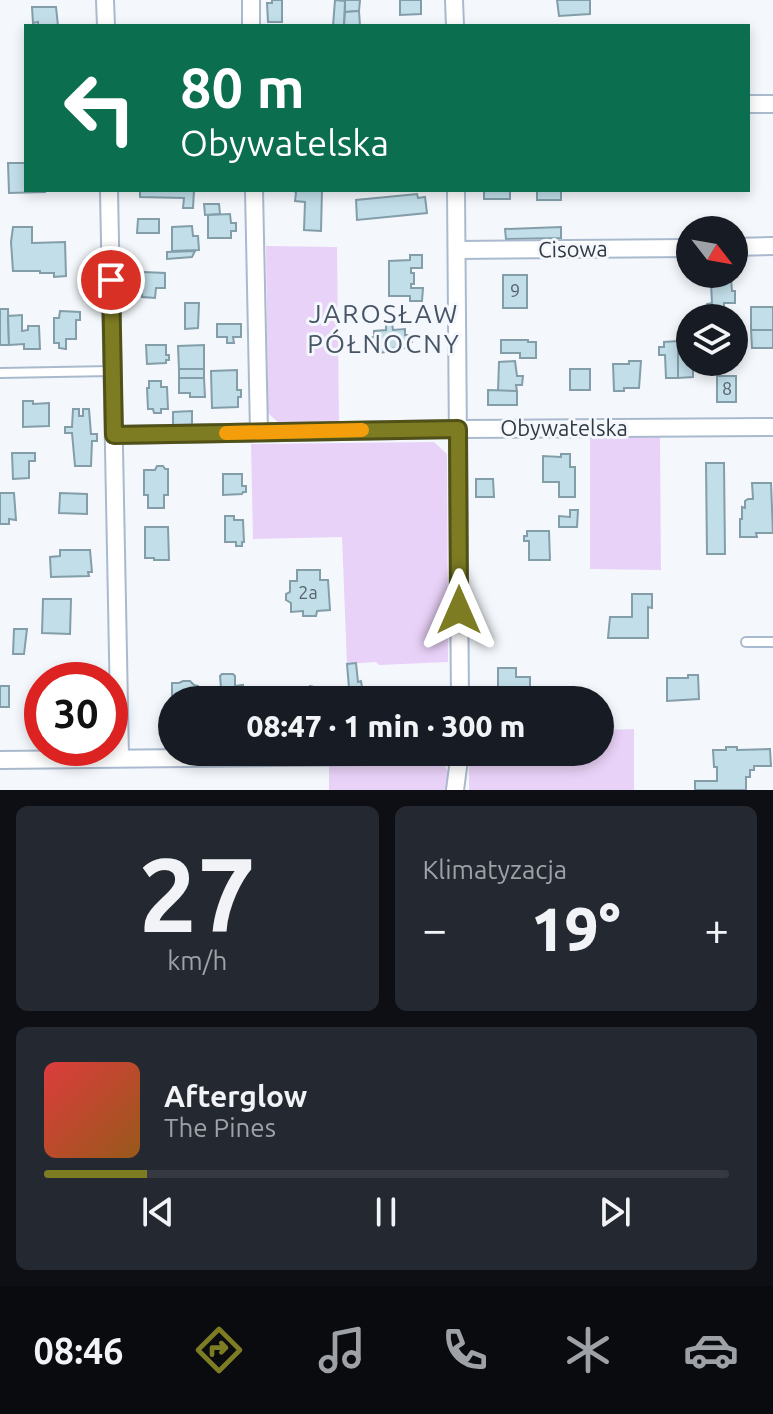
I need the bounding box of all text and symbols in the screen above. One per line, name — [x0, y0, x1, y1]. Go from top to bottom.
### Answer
icon: left — [48, 56, 152, 160]
text: 80 m — [180, 56, 305, 119]
text: Obywatelska — [180, 122, 389, 163]
north arrow — [676, 216, 748, 288]
map controls — [676, 216, 748, 376]
street label: Cisowa — [538, 235, 608, 262]
pin — [77, 246, 145, 314]
icon: arrive — [89, 258, 133, 302]
house number: 9 — [510, 280, 520, 300]
district label: JAROSŁAW PÓŁNOCNY — [307, 299, 461, 358]
button: layers — [676, 304, 748, 376]
house number: 8 — [722, 378, 732, 398]
street label: Obywatelska — [500, 415, 628, 440]
position arrow — [417, 568, 501, 652]
house number: 2a — [298, 582, 318, 602]
speed limit sign: 30 — [24, 662, 128, 766]
text: 08:47 · 1 min · 300 m — [247, 709, 525, 743]
text: 27 — [139, 835, 256, 952]
text: Klimatyzacja — [423, 855, 567, 884]
text: 19° — [531, 895, 620, 962]
text: − — [423, 904, 447, 953]
text: + — [704, 904, 729, 953]
text: km/h — [167, 946, 227, 975]
text: Afterglow — [164, 1079, 307, 1113]
text: The Pines — [164, 1113, 276, 1142]
icon: previous — [136, 1190, 180, 1234]
icon: pause — [364, 1190, 408, 1234]
icon: next — [593, 1190, 637, 1234]
icon: directions — [191, 1322, 247, 1378]
icon: music — [314, 1322, 370, 1378]
icon: phone — [437, 1322, 493, 1378]
icon: climate — [560, 1322, 616, 1378]
icon: car — [683, 1322, 739, 1378]
text: 08:46 — [34, 1330, 124, 1371]

